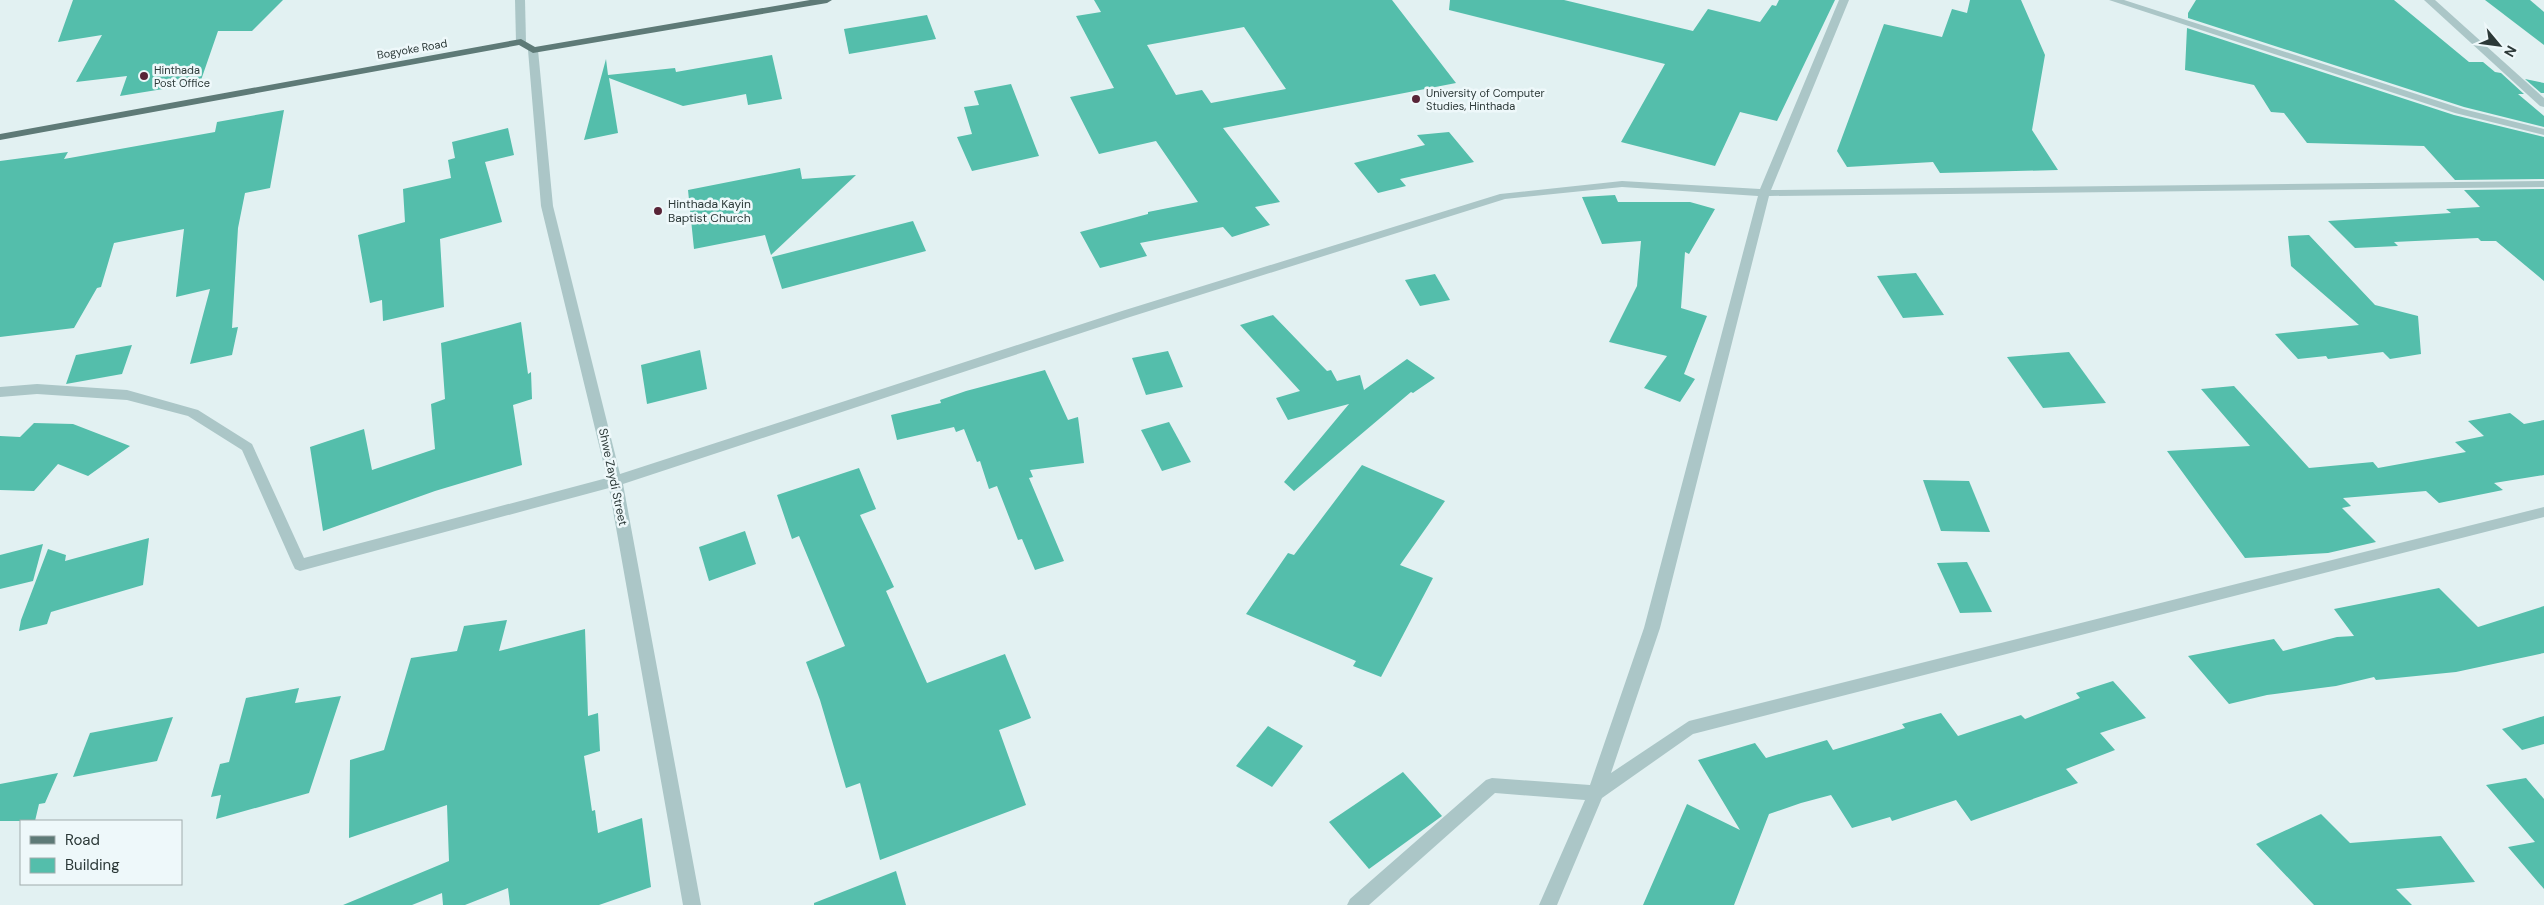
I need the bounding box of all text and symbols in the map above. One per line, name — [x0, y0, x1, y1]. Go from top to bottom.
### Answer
north arrow — [2474, 20, 2524, 70]
street label: Bogyoke Road — [376, 36, 448, 62]
text: N — [2500, 42, 2521, 60]
place label: Hinthada Post Office — [154, 63, 210, 90]
marker: Hinthada Post Office — [138, 70, 150, 82]
place label: University of Computer Studies, Hinthada — [1426, 86, 1545, 113]
marker: University of Computer Studies, Hinthada — [1410, 93, 1422, 105]
place label: Hinthada Kayin Baptist Church — [668, 196, 751, 226]
marker: Hinthada Kayin Baptist Church — [652, 205, 664, 217]
street label: Shwe Zaydi Street — [595, 427, 631, 528]
legend — [20, 820, 182, 885]
text: Road — [65, 830, 100, 850]
text: Building — [65, 855, 120, 875]

